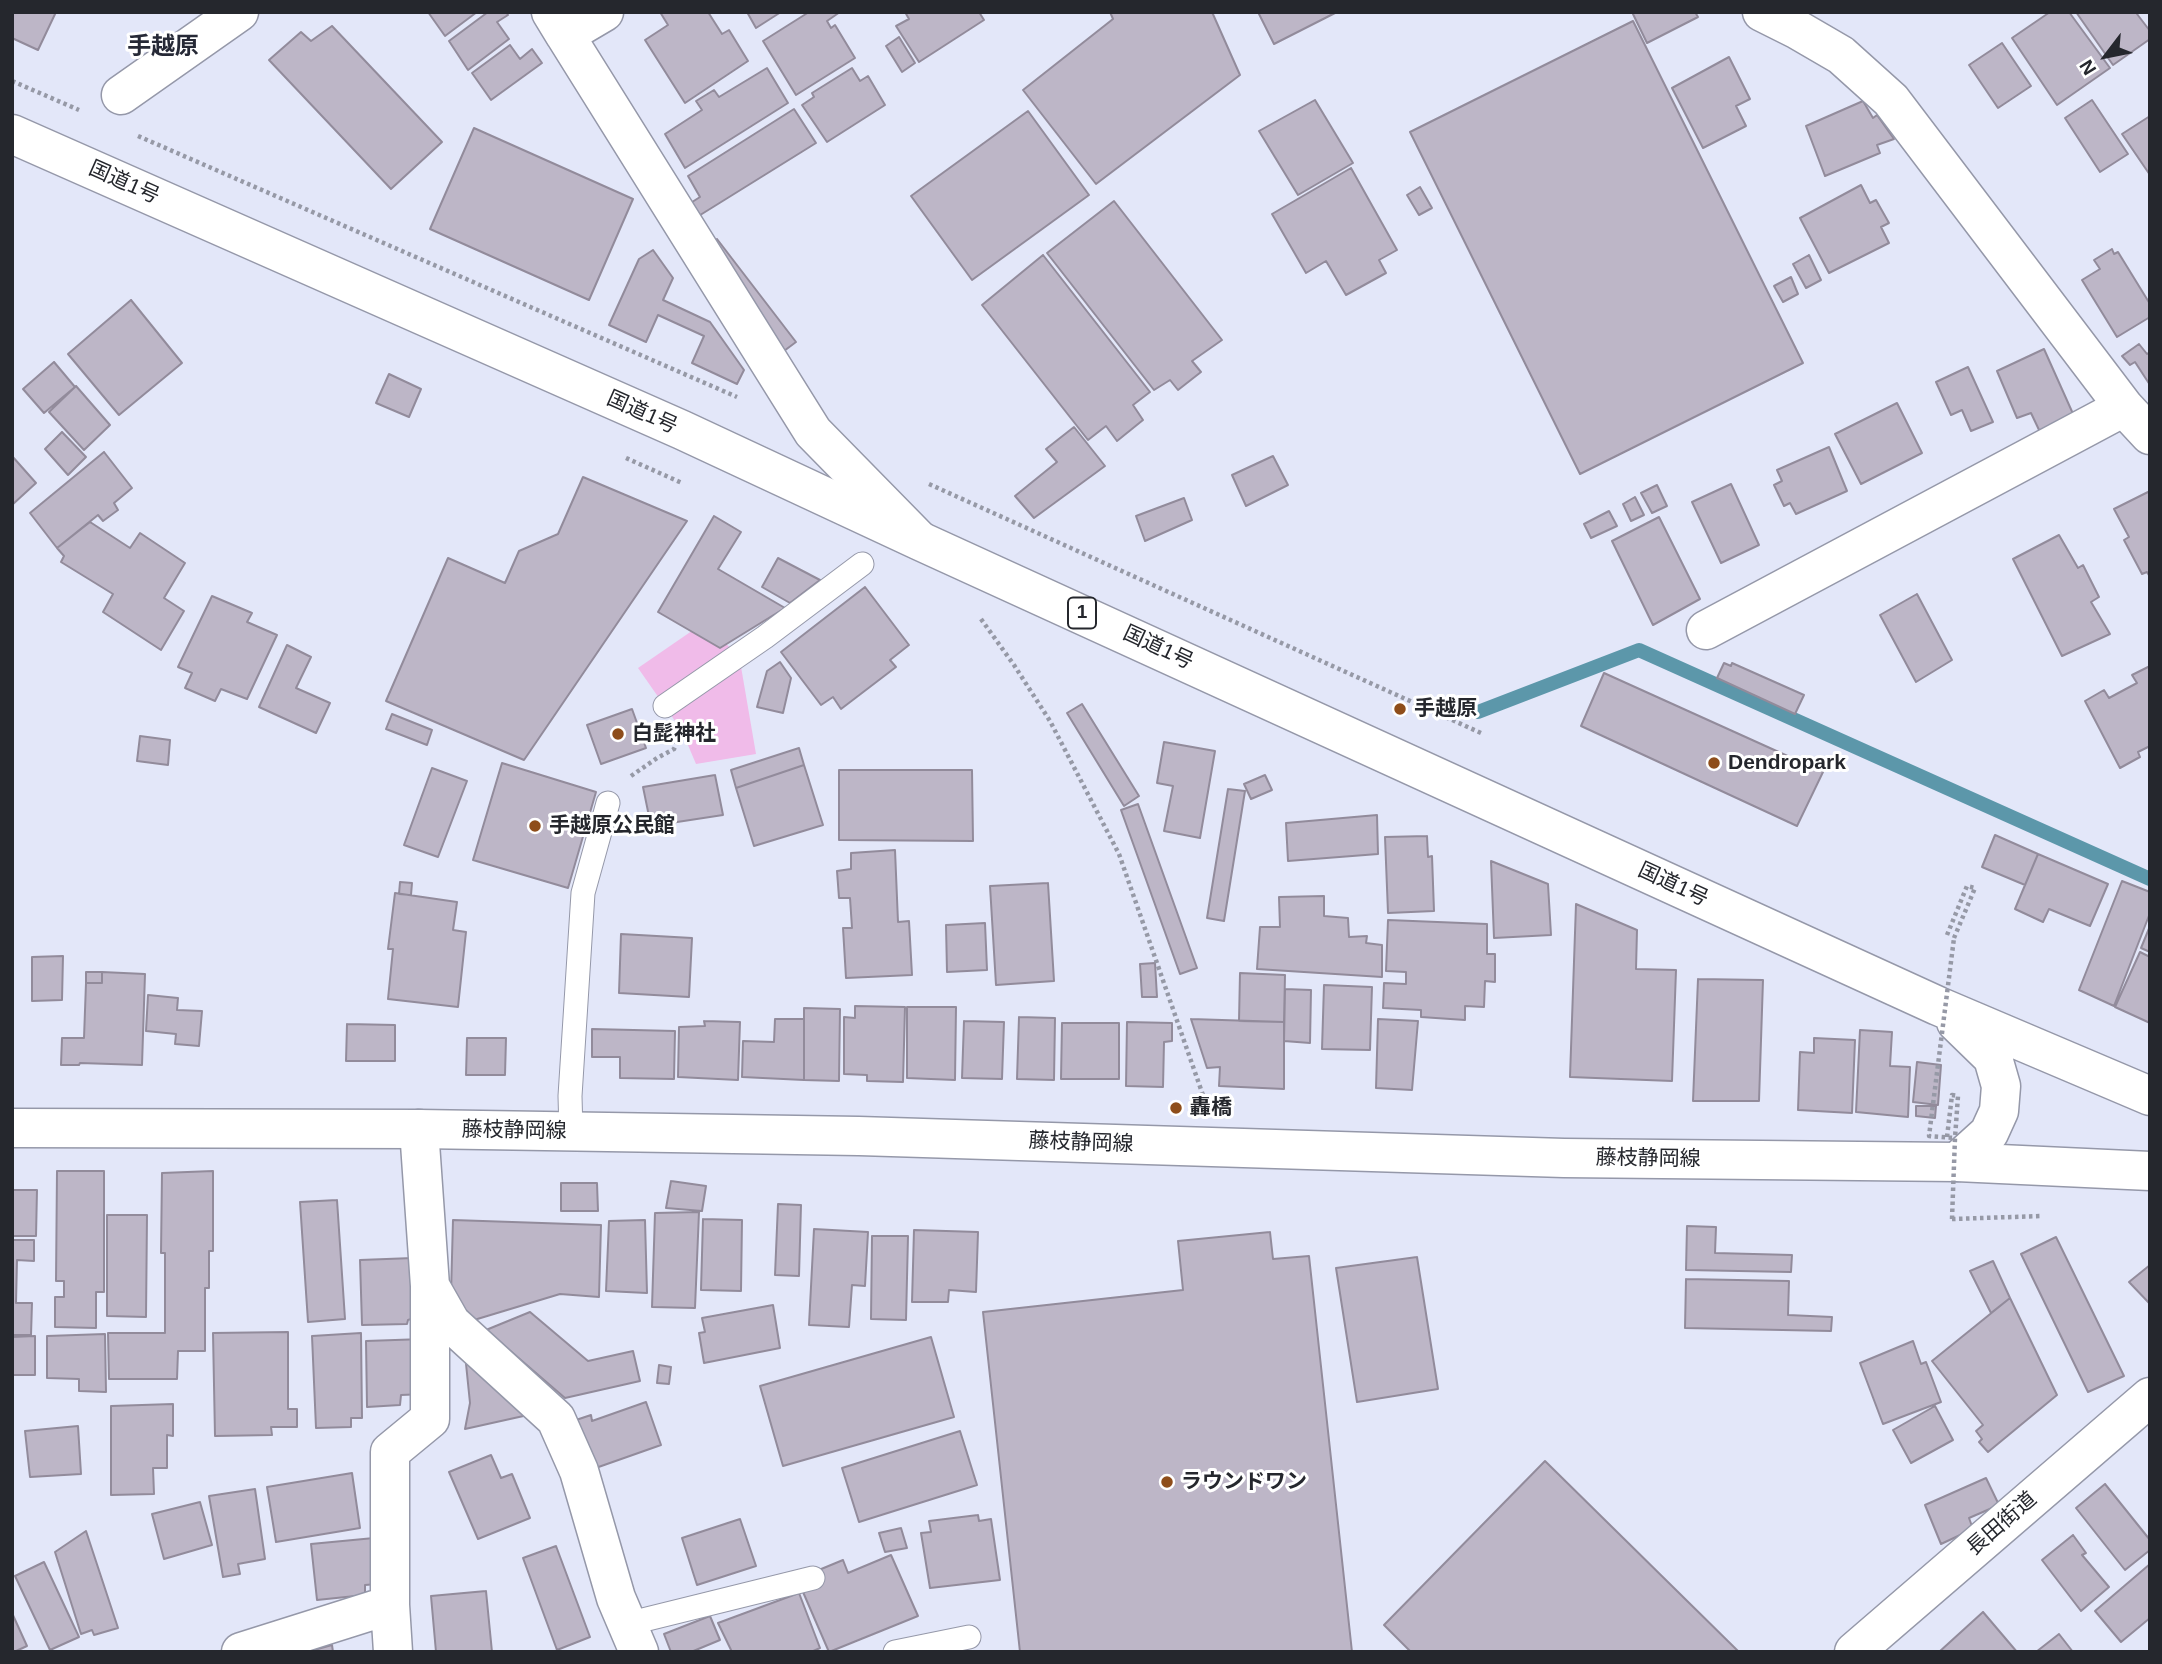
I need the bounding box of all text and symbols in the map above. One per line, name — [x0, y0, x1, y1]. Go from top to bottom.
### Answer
north arrow — [2071, 21, 2141, 91]
district label: 手越原 — [127, 33, 199, 61]
text: N — [2075, 56, 2100, 79]
street label: 国道1号 — [85, 156, 163, 210]
street label: 国道1号 — [603, 386, 681, 440]
road number: 1 — [1068, 598, 1096, 628]
street label: 国道1号 — [1119, 621, 1197, 675]
place label: 手越原 — [1414, 696, 1477, 722]
marker: 手越原 — [1392, 701, 1408, 717]
place label: 白髭神社 — [632, 721, 716, 747]
marker: 白髭神社 — [610, 726, 626, 742]
place label: Dendropark — [1728, 750, 1846, 776]
marker: Dendropark — [1706, 755, 1722, 771]
place label: 手越原公民館 — [549, 813, 675, 839]
marker: 手越原公民館 — [527, 818, 543, 834]
street label: 国道1号 — [1634, 858, 1712, 912]
place label: 轟橋 — [1190, 1095, 1232, 1121]
marker: 轟橋 — [1168, 1100, 1184, 1116]
street label: 藤枝静岡線 — [461, 1117, 567, 1145]
street label: 藤枝静岡線 — [1028, 1129, 1134, 1157]
street label: 藤枝静岡線 — [1595, 1145, 1701, 1173]
place label: ラウンドワン — [1181, 1469, 1307, 1495]
marker: ラウンドワン — [1159, 1474, 1175, 1490]
street label: 長田街道 — [1962, 1487, 2042, 1561]

